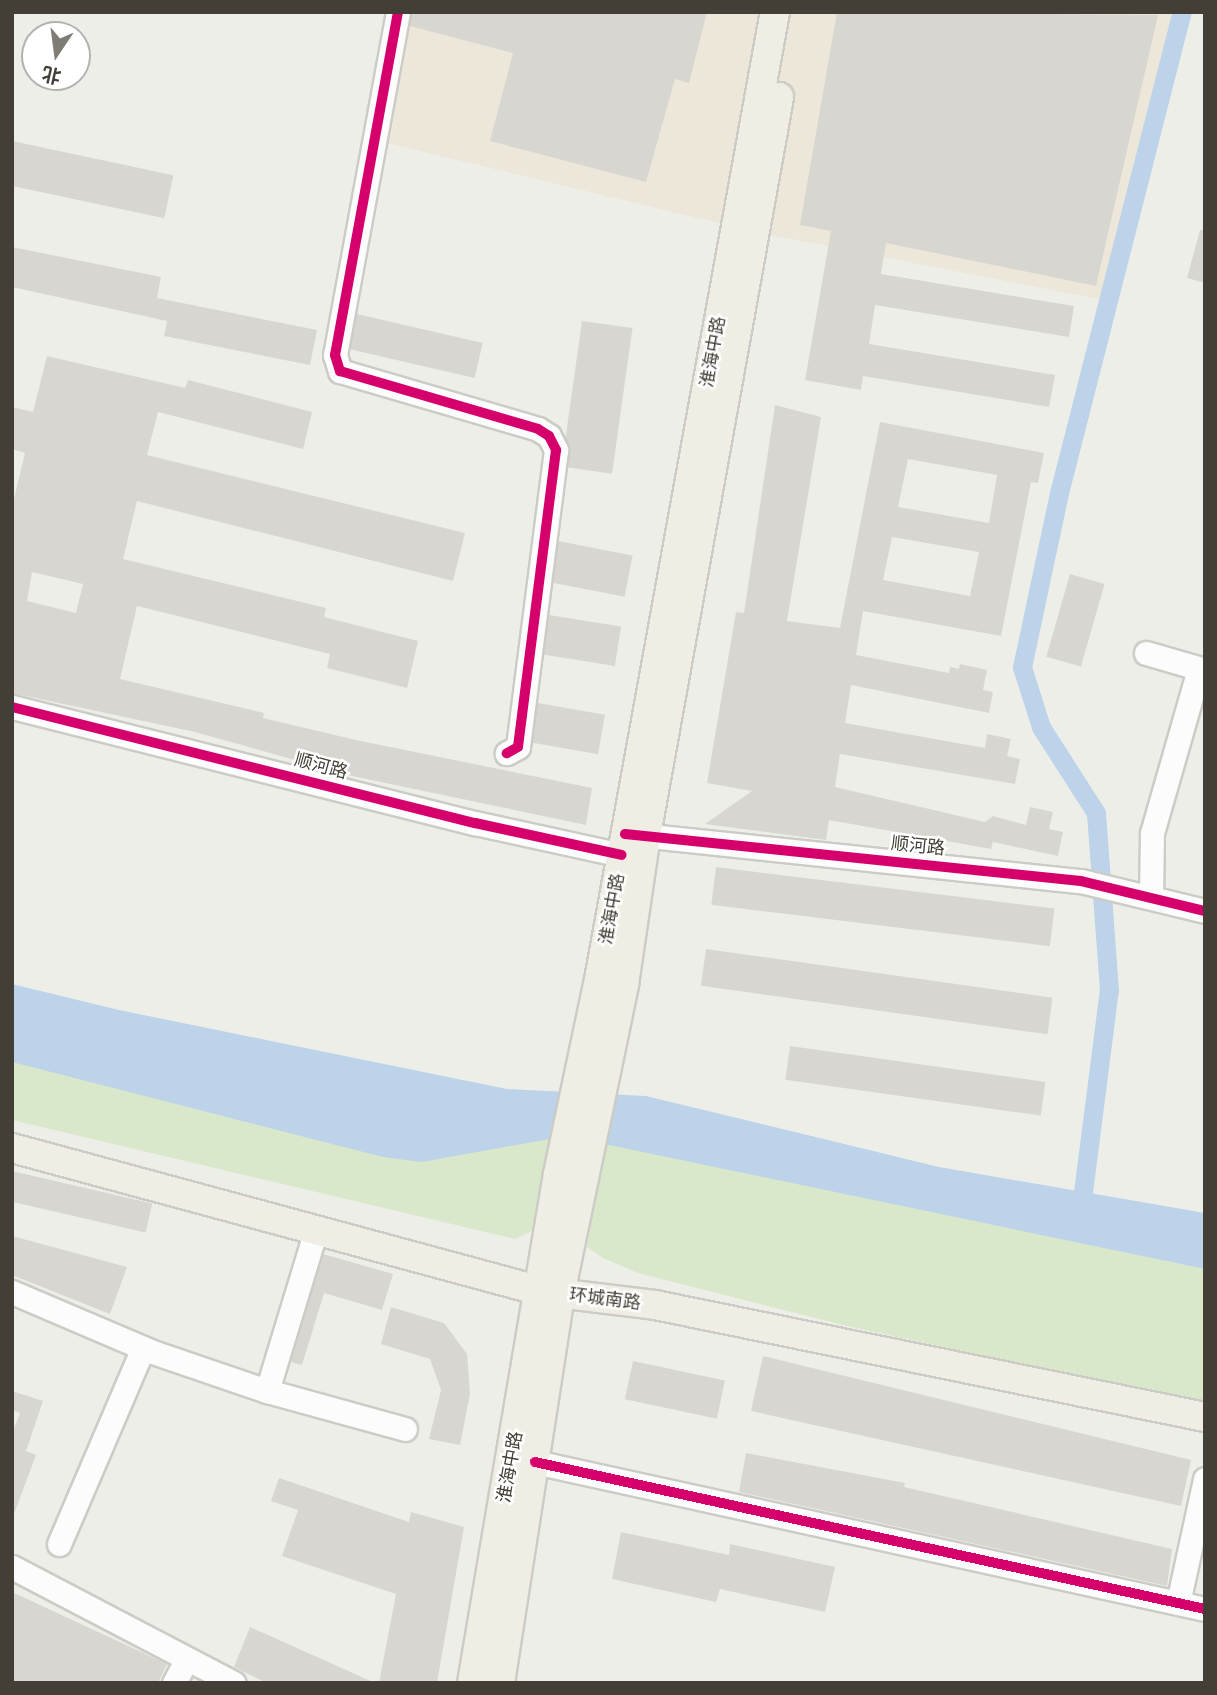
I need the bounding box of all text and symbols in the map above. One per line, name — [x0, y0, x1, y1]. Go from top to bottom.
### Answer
north arrow — [21, 21, 91, 91]
text: 北 — [40, 62, 63, 88]
street label: 淮海中路 — [696, 315, 730, 389]
street label: 顺河路 — [292, 749, 350, 783]
street label: 顺河路 — [890, 832, 946, 860]
street label: 淮海中路 — [595, 872, 629, 946]
street label: 环城南路 — [568, 1284, 642, 1314]
street label: 淮海中路 — [493, 1430, 527, 1504]

